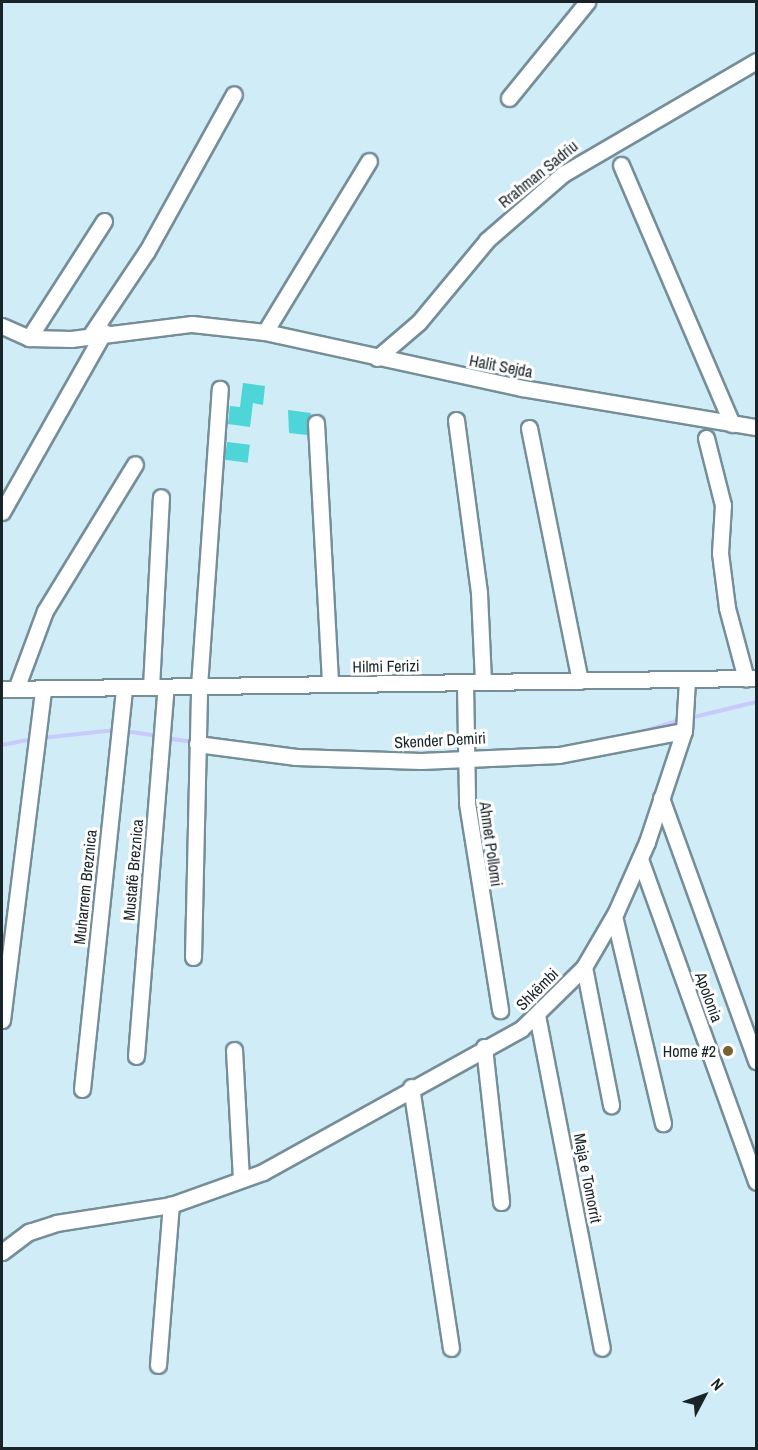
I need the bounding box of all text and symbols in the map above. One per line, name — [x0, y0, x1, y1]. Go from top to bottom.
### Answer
street label: Rrahman Sadriu — [495, 136, 581, 212]
street label: Halit Sejda — [468, 350, 534, 382]
street label: Hilmi Ferizi — [352, 656, 420, 676]
street label: Skender Demiri — [394, 728, 486, 752]
street label: Ahmet Pollomi — [476, 800, 506, 888]
street label: Mustafë Breznica — [119, 818, 147, 922]
street label: Muharrem Breznica — [69, 829, 101, 945]
street label: Shkëmbi — [512, 964, 562, 1014]
street label: Apolonia — [691, 969, 727, 1025]
place label: Home #2 — [663, 1041, 716, 1061]
marker: Home #2 — [721, 1044, 735, 1058]
street label: Maja e Tomorrit — [570, 1131, 606, 1225]
north arrow — [674, 1366, 734, 1426]
text: N — [706, 1373, 729, 1395]

